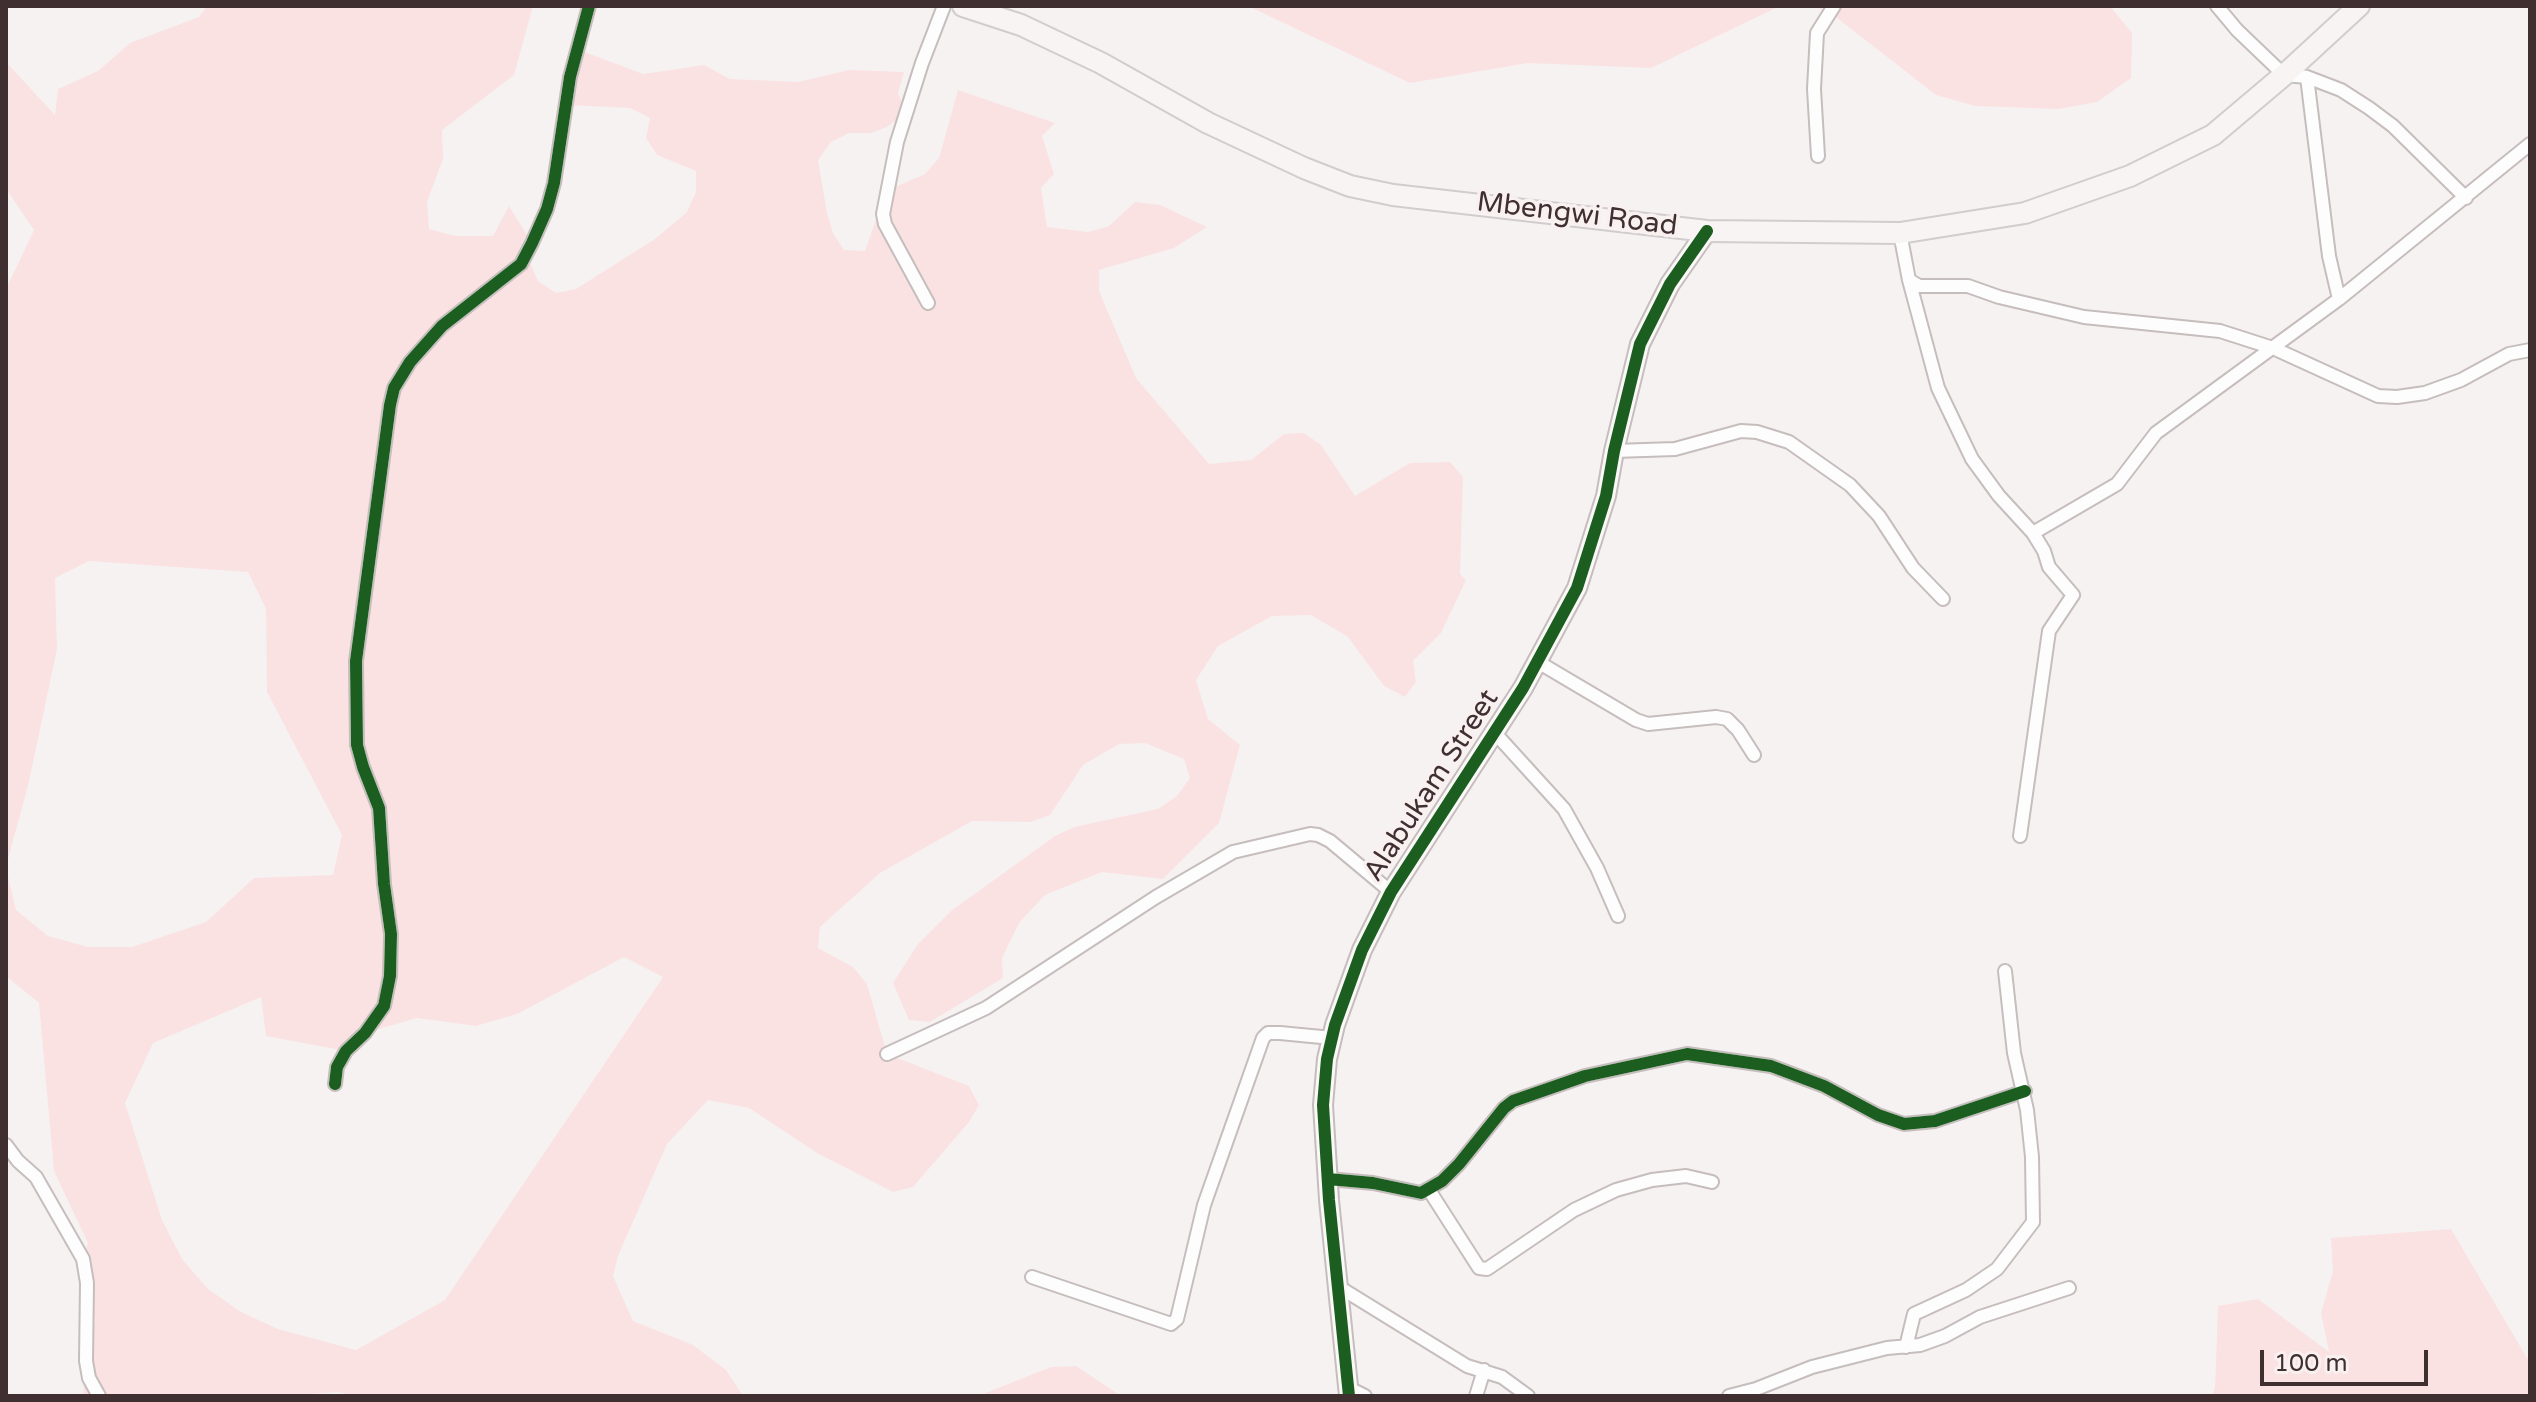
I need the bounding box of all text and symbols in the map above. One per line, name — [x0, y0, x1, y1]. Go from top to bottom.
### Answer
street label: Mbengwi Road — [1475, 186, 1679, 244]
street label: Alabukam Street — [1357, 684, 1507, 888]
scale bar — [2264, 1334, 2432, 1384]
text: 100 m — [2274, 1349, 2348, 1378]

